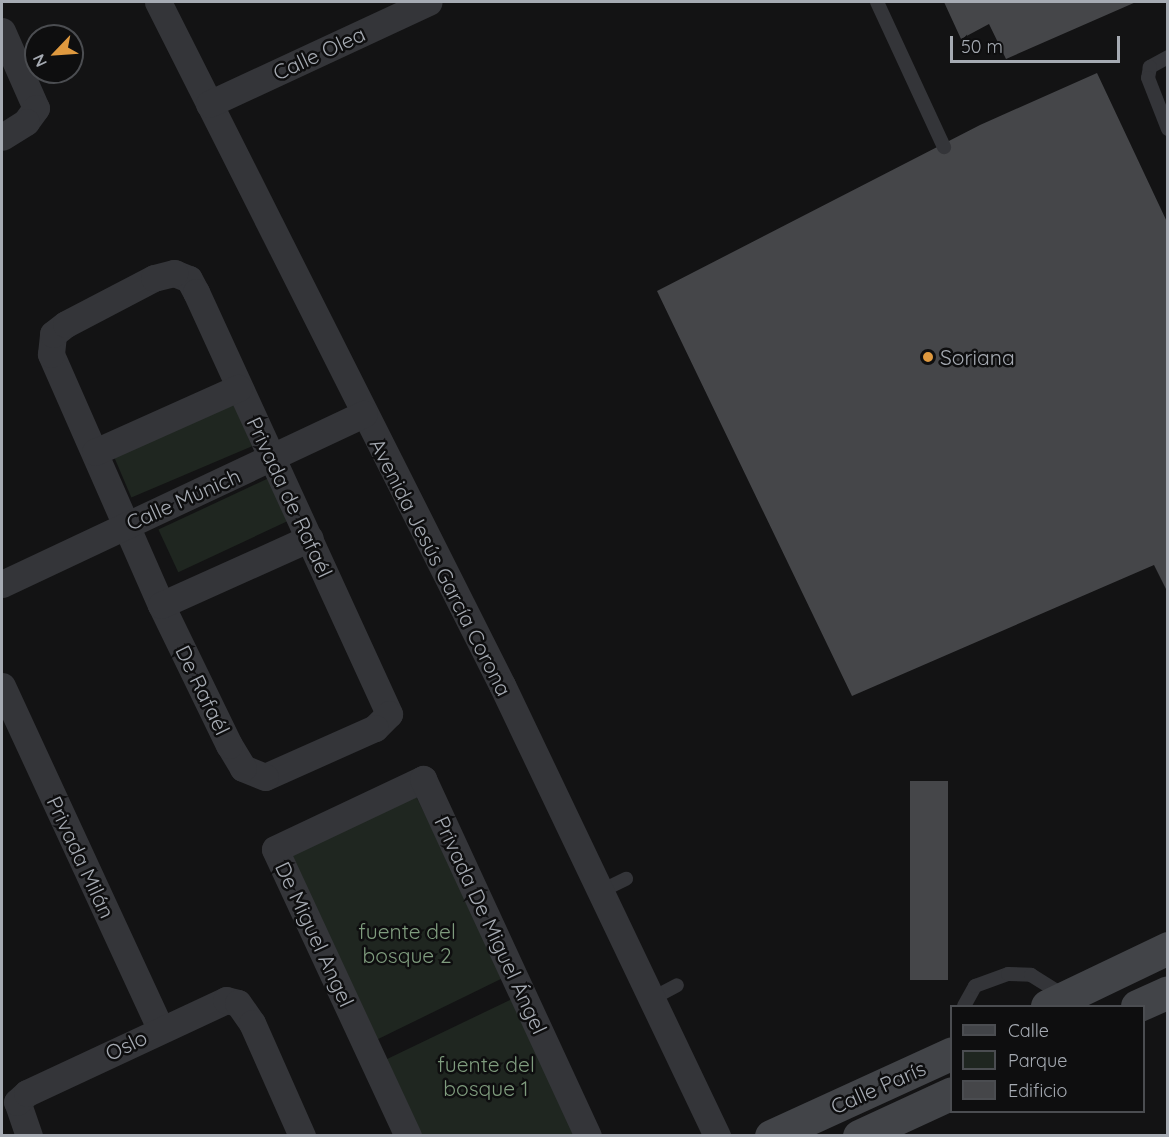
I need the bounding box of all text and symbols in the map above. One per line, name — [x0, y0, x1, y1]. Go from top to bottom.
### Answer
street label: Calle Olea — [269, 21, 369, 85]
north arrow — [24, 24, 84, 84]
scale bar — [953, 24, 1122, 62]
text: 50 m — [961, 35, 1003, 58]
text: N — [28, 51, 51, 70]
place label: Soriana — [940, 344, 1015, 370]
marker: Soriana — [921, 350, 935, 364]
street label: Privada de Rafaél — [242, 413, 338, 581]
street label: Avenida Jesús García Corona — [365, 434, 517, 700]
street label: Calle Múnich — [122, 463, 244, 535]
street label: De Rafaél — [170, 641, 236, 739]
street label: Privada Milán — [42, 792, 120, 922]
street label: Privada De Miguel Ángel — [429, 812, 553, 1038]
street label: De Miguel Angel — [270, 857, 360, 1011]
park label: fuente del bosque 2 — [358, 918, 456, 968]
legend — [950, 1005, 1145, 1113]
text: Calle — [1008, 1019, 1049, 1042]
street label: Oslo — [101, 1024, 151, 1066]
text: Parque — [1008, 1049, 1067, 1072]
park label: fuente del bosque 1 — [437, 1051, 535, 1101]
street label: Calle París — [827, 1055, 929, 1119]
text: Edificio — [1008, 1079, 1067, 1102]

